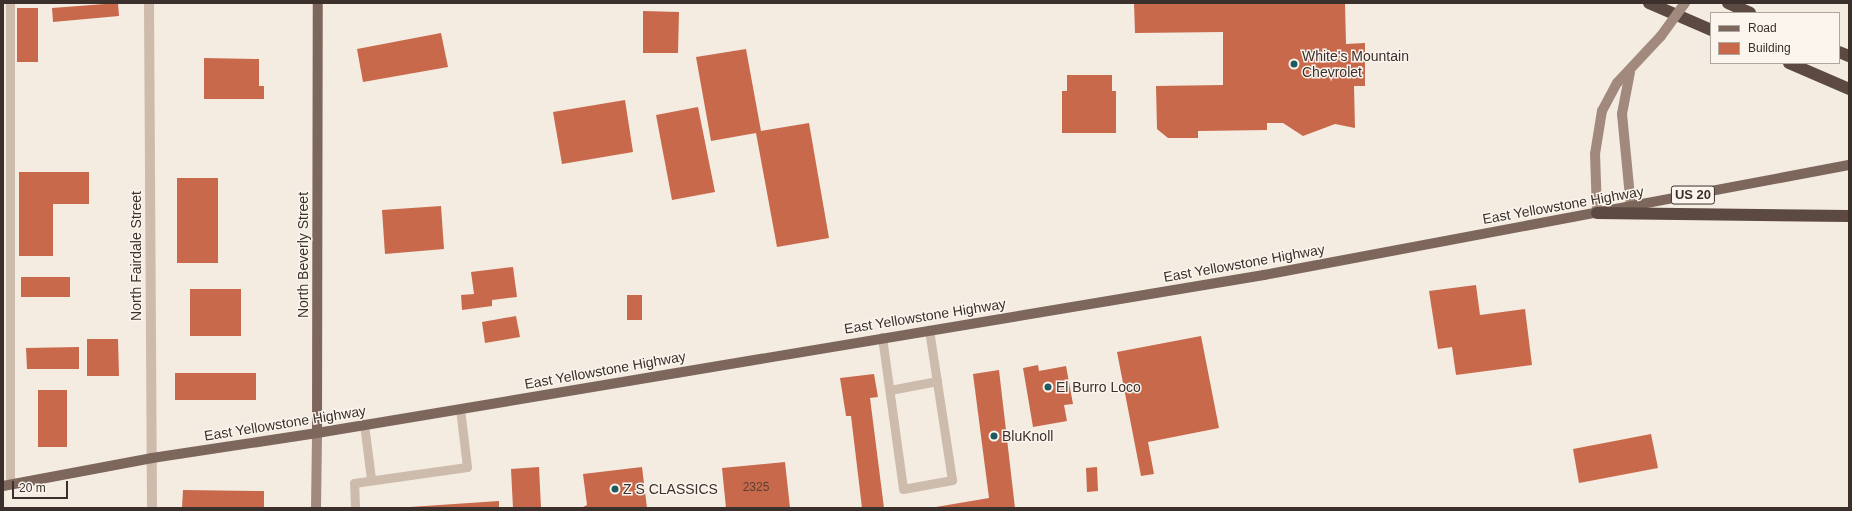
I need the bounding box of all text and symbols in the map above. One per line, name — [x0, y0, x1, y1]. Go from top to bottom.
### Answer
legend — [1710, 12, 1840, 64]
text: Road — [1748, 21, 1777, 35]
text: Building — [1748, 41, 1791, 55]
place label: White's Mountain Chevrolet — [1302, 48, 1409, 80]
marker: White's Mountain Chevrolet — [1289, 59, 1299, 69]
street label: East Yellowstone Highway — [1481, 183, 1645, 227]
road number: US 20 — [1670, 184, 1716, 206]
street label: North Fairdale Street — [128, 191, 144, 321]
street label: North Beverly Street — [295, 192, 311, 318]
street label: East Yellowstone Highway — [1162, 241, 1326, 285]
street label: East Yellowstone Highway — [843, 295, 1007, 337]
street label: East Yellowstone Highway — [523, 348, 687, 392]
place label: El Burro Loco — [1056, 379, 1141, 395]
marker: El Burro Loco — [1043, 382, 1053, 392]
street label: East Yellowstone Highway — [203, 402, 367, 444]
place label: BluKnoll — [1002, 428, 1053, 444]
marker: BluKnoll — [989, 431, 999, 441]
scale bar — [14, 473, 70, 499]
text: 20 m — [19, 481, 46, 495]
place label: Z S CLASSICS — [623, 481, 718, 497]
house number: 2325 — [743, 481, 769, 495]
marker: Z S CLASSICS — [610, 484, 620, 494]

